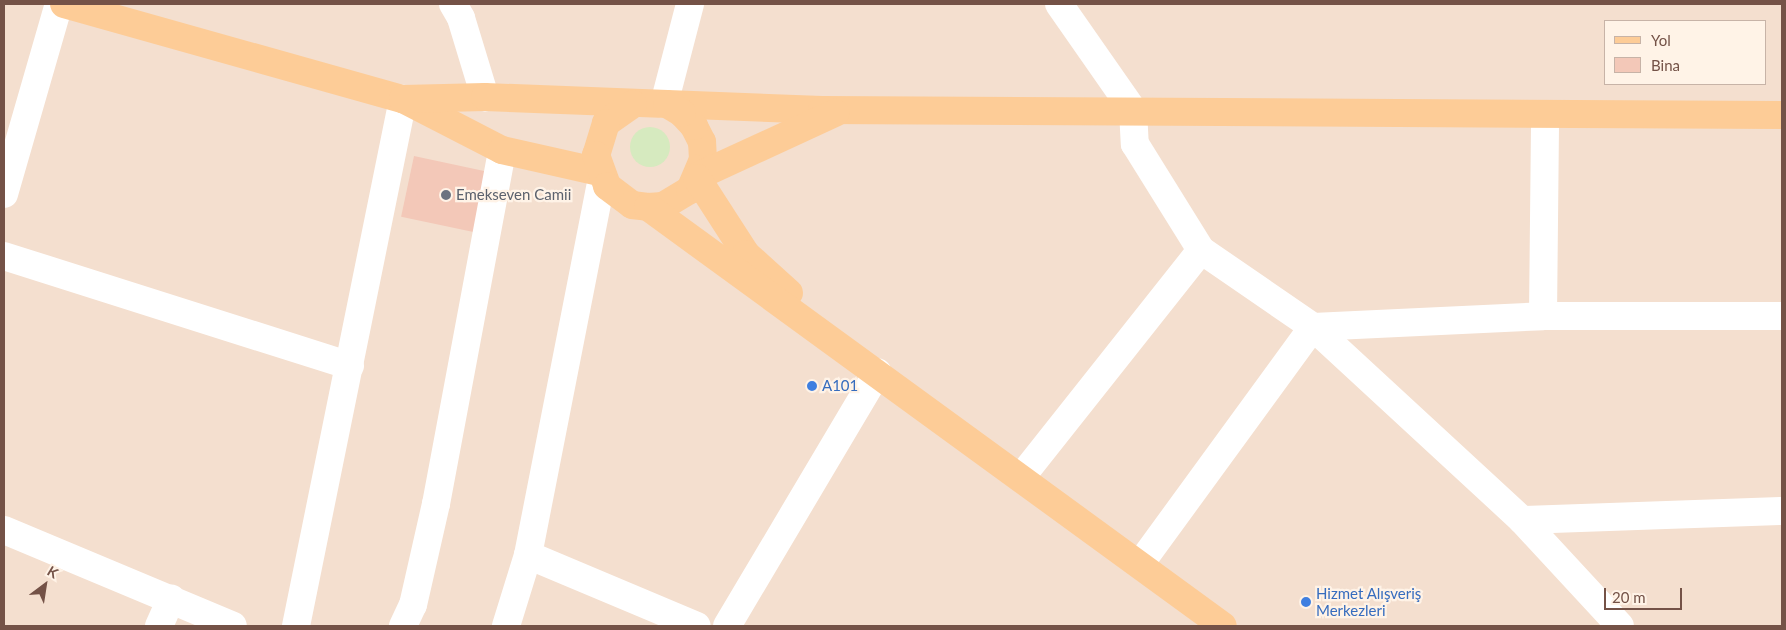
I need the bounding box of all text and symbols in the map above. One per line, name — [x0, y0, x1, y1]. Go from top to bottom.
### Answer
legend — [1604, 20, 1766, 85]
text: Yol — [1651, 31, 1671, 49]
text: Bina — [1651, 56, 1680, 74]
place label: Emekseven Camii — [456, 186, 571, 204]
marker: Emekseven Camii — [440, 189, 452, 201]
place label: A101 — [822, 377, 858, 395]
marker: A101 — [806, 380, 818, 392]
north arrow — [20, 560, 70, 610]
text: K — [44, 562, 61, 581]
scale bar — [1606, 578, 1684, 610]
place label: Hizmet Alışveriş Merkezleri — [1316, 584, 1422, 619]
text: 20 m — [1612, 588, 1646, 606]
marker: Hizmet Alışveriş Merkezleri — [1300, 596, 1312, 608]

